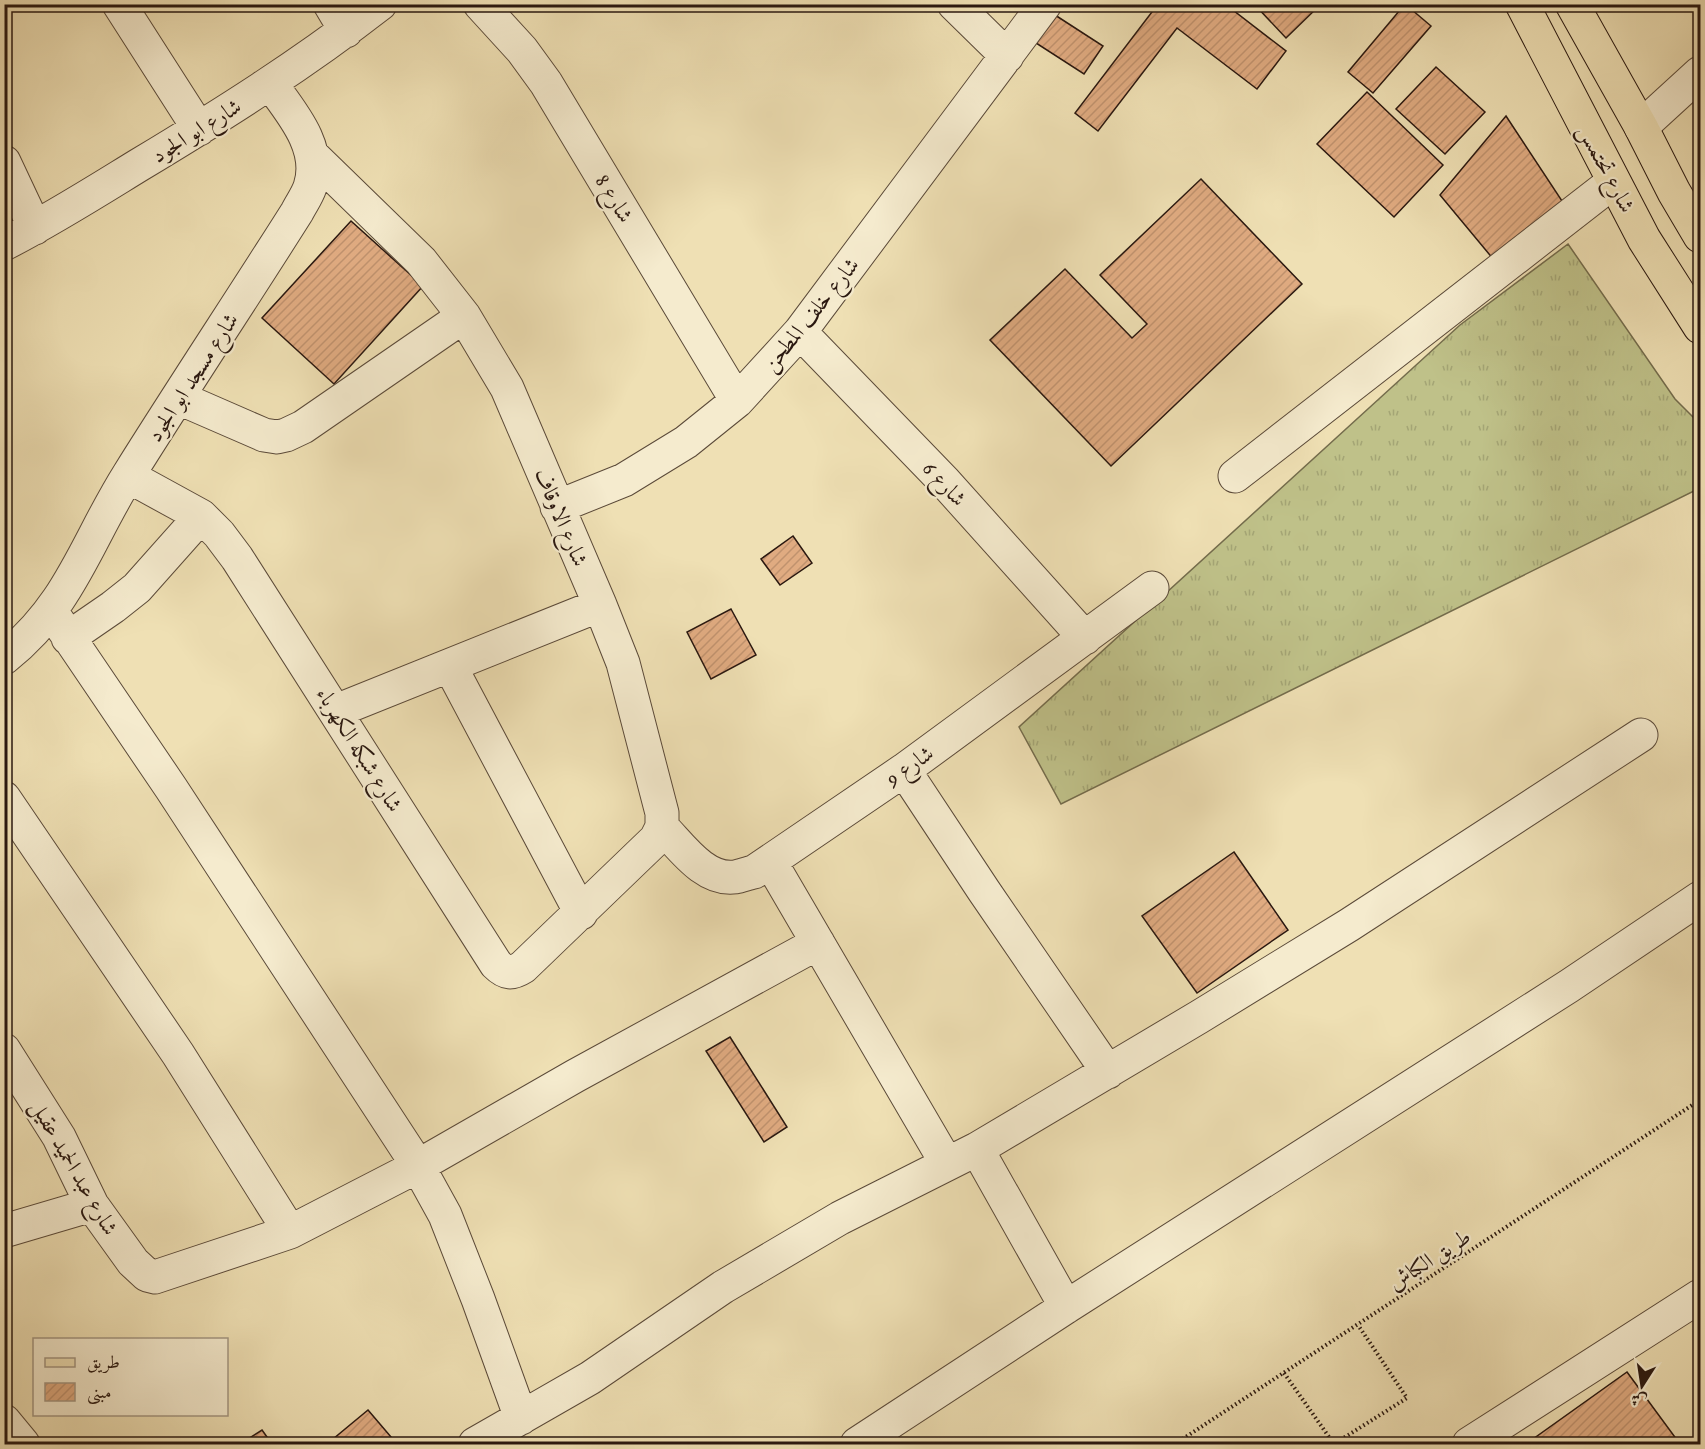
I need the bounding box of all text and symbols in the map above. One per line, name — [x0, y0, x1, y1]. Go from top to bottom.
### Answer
street label: شارع ابو الجود — [147, 93, 249, 173]
street label: شارع تحتمس — [1568, 120, 1640, 219]
street label: شارع 8 — [585, 170, 639, 230]
street label: شارع خلف المطحن — [757, 252, 869, 380]
street label: شارع مسجد ابو الجود — [142, 308, 248, 450]
street label: شارع 6 — [913, 456, 972, 515]
street label: شارع الاوقاف — [524, 465, 593, 572]
street label: شارع شبكه الكهرباء — [306, 682, 408, 819]
street label: شارع 9 — [880, 740, 941, 796]
street label: شارع عبد الحميد عقيل — [21, 1095, 123, 1242]
street label: طريق الكباش — [1383, 1223, 1477, 1298]
legend — [33, 1338, 228, 1416]
text: طريق — [87, 1352, 120, 1375]
north arrow — [1612, 1356, 1672, 1416]
text: مبنى — [87, 1382, 112, 1405]
text: ش — [1629, 1387, 1649, 1410]

